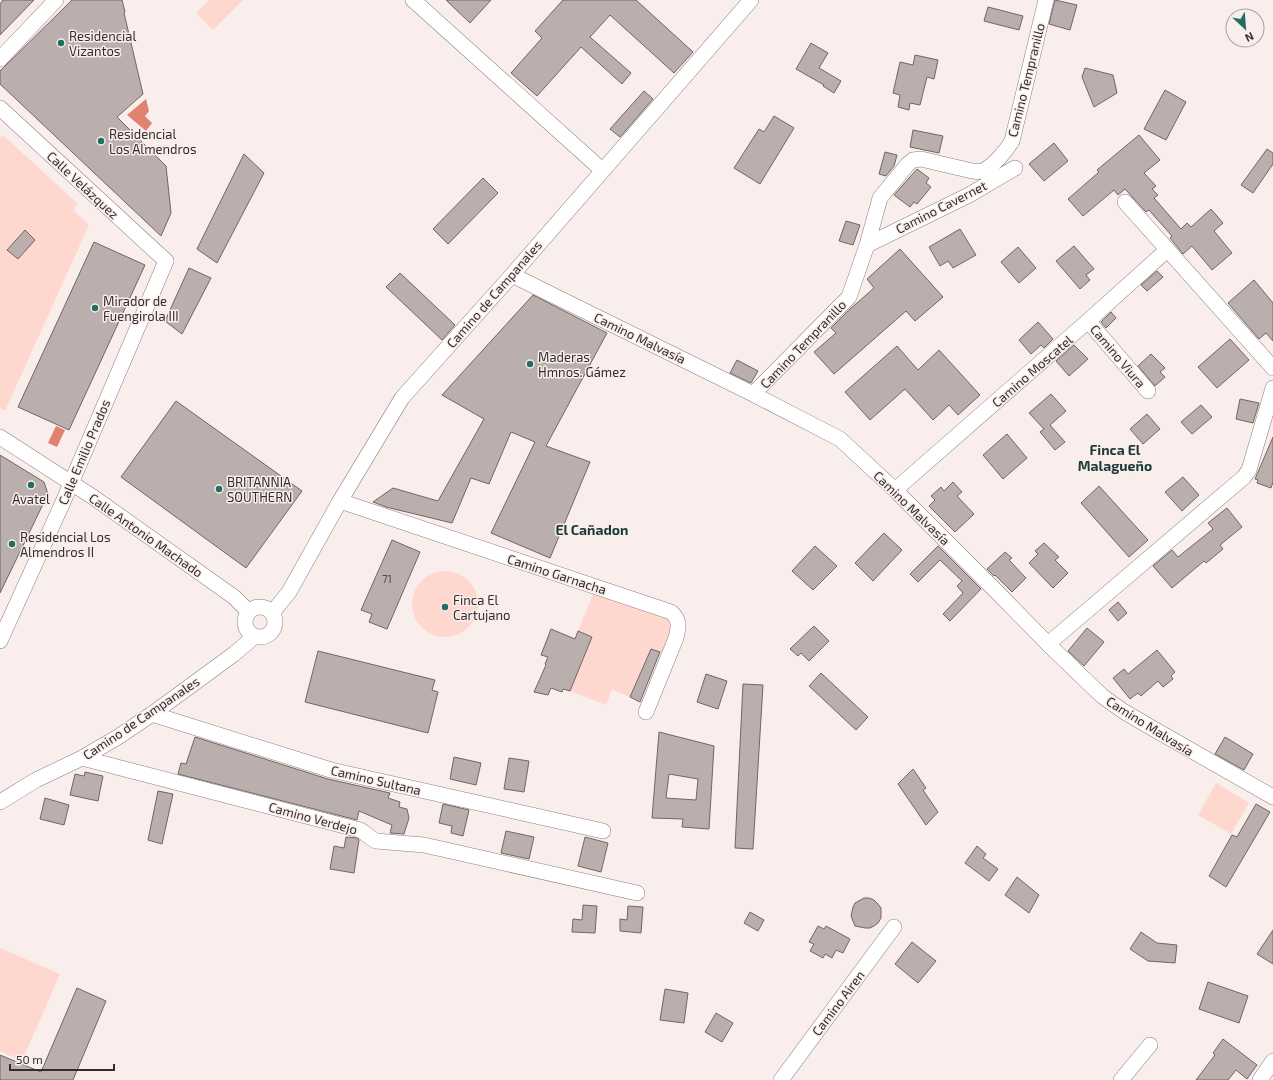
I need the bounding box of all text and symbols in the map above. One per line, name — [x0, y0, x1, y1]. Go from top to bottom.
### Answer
north arrow — [1225, 8, 1265, 48]
street label: Camino Tempranillo — [1004, 21, 1048, 139]
place label: Residencial Vizantos — [69, 28, 136, 59]
text: N — [1243, 30, 1256, 45]
marker: Residencial Vizantos — [56, 38, 66, 48]
place label: Residencial Los Almendros — [109, 126, 197, 157]
marker: Residencial Los Almendros — [96, 136, 106, 146]
street label: Calle Velázquez — [44, 148, 122, 222]
street label: Camino Cavernet — [893, 177, 989, 237]
street label: Camino de Campanales — [443, 237, 545, 351]
place label: Mirador de Fuengirola III — [103, 293, 179, 324]
street label: Camino Tempranillo — [757, 296, 849, 392]
marker: Mirador de Fuengirola III — [90, 303, 100, 313]
street label: Camino Malvasía — [592, 309, 688, 367]
street label: Camino Viura — [1087, 321, 1149, 391]
street label: Camino Moscatel — [988, 332, 1076, 410]
place label: Maderas Hmnos. Gámez — [538, 349, 626, 380]
marker: Maderas Hmnos. Gámez — [525, 359, 535, 369]
street label: Calle Emilio Prados — [55, 397, 113, 507]
district label: Finca El Malagueño — [1078, 441, 1152, 474]
street label: Camino Malvasía — [870, 467, 954, 549]
place label: BRITANNIA SOUTHERN — [227, 474, 292, 505]
marker: Avatel — [26, 480, 36, 490]
marker: BRITANNIA SOUTHERN — [214, 484, 224, 494]
street label: Calle Antonio Machado — [86, 490, 206, 580]
place label: Avatel — [12, 491, 50, 507]
district label: El Cañadon — [555, 521, 629, 538]
place label: Residencial Los Almendros II — [20, 529, 111, 560]
marker: Residencial Los Almendros II — [7, 539, 17, 549]
street label: Camino Garnacha — [505, 550, 609, 598]
house number: 71 — [382, 572, 392, 585]
place label: Finca El Cartujano — [453, 592, 510, 623]
marker: Finca El Cartujano — [440, 602, 450, 612]
street label: Camino de Campanales — [80, 673, 202, 763]
street label: Camino Malvasía — [1103, 693, 1197, 759]
street label: Camino Sultana — [329, 762, 423, 798]
street label: Camino Verdejo — [267, 798, 359, 838]
street label: Camino Airen — [808, 967, 868, 1039]
scale bar — [10, 1046, 114, 1072]
text: 50 m — [16, 1052, 43, 1066]

